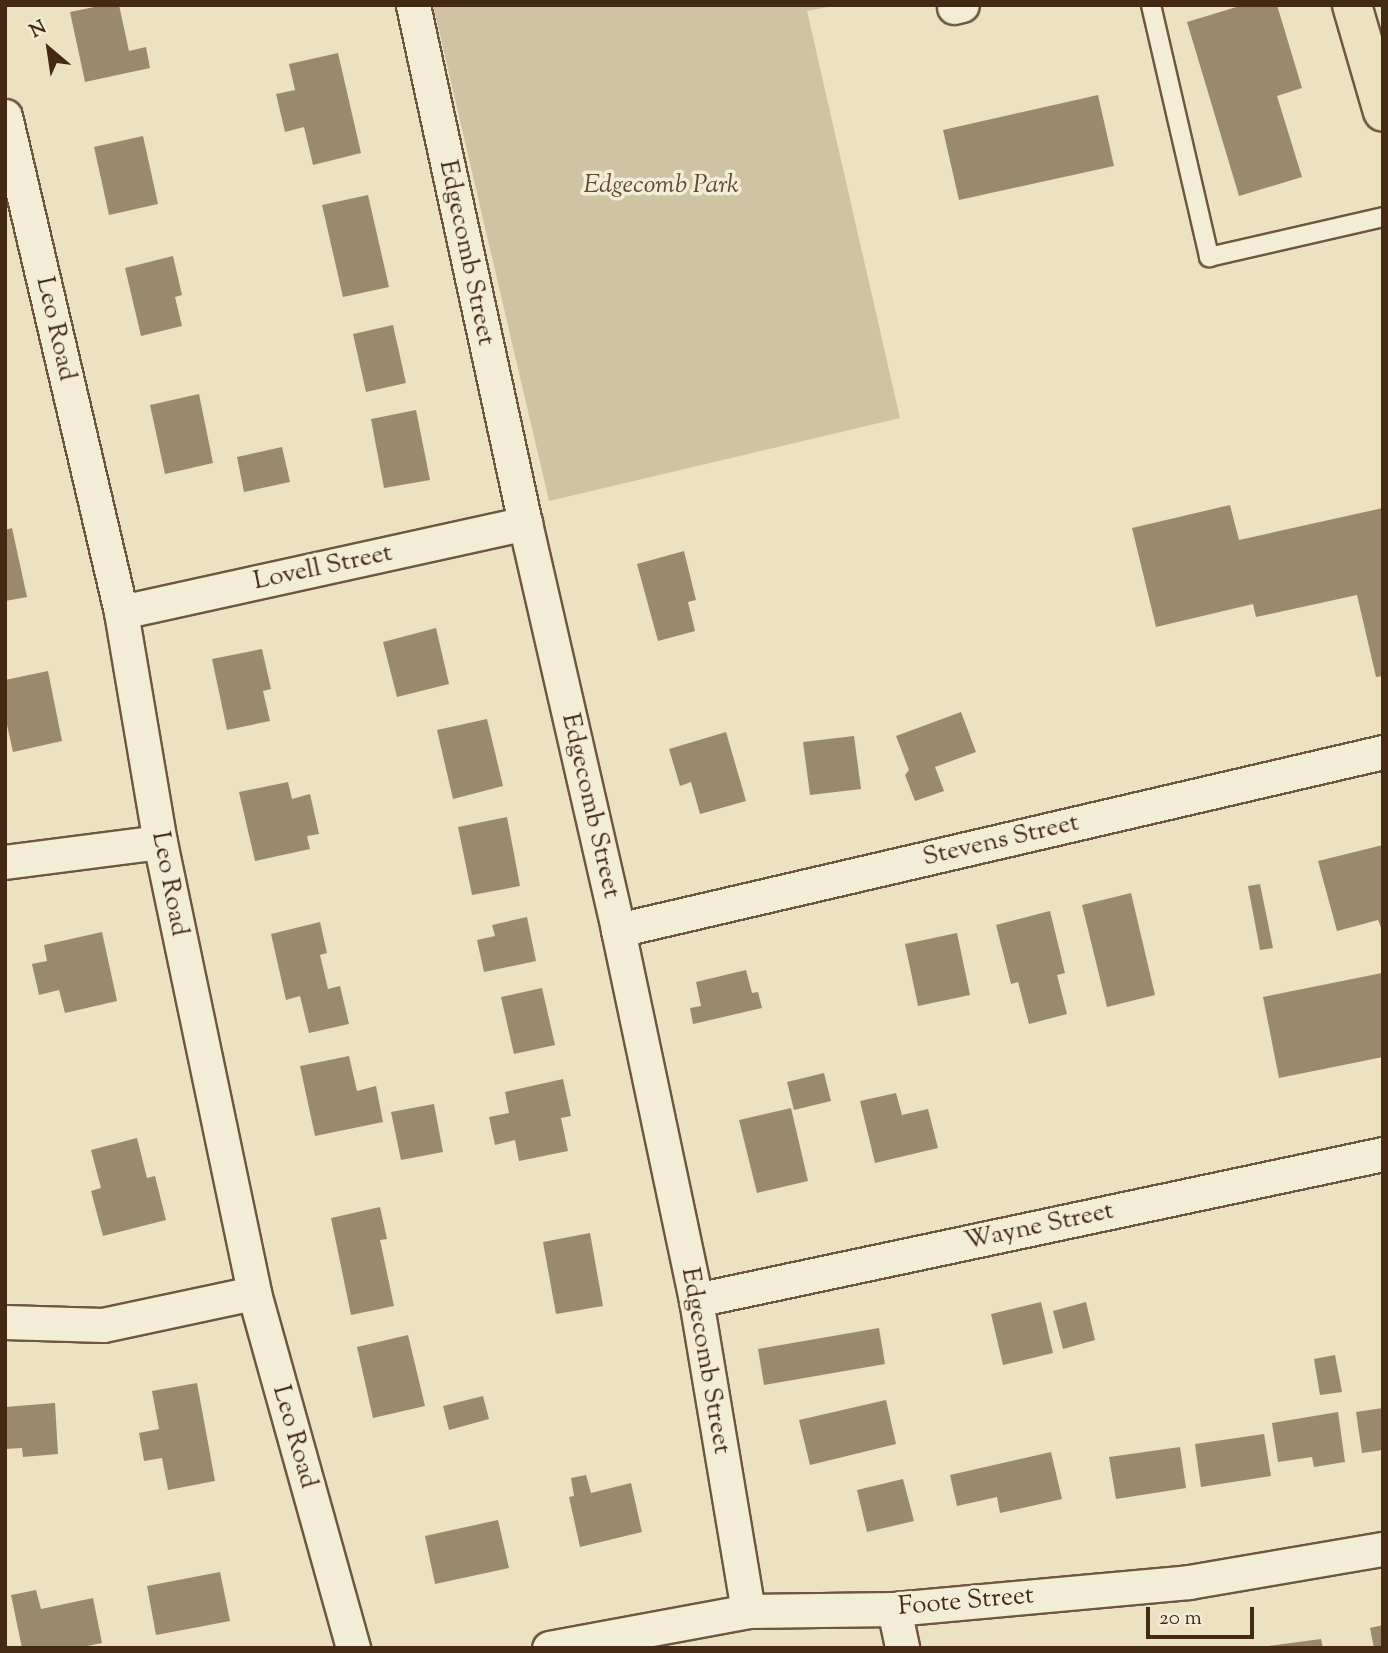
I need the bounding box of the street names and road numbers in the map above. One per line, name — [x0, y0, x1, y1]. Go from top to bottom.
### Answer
street label: Edgecomb Street — [431, 157, 501, 349]
street label: Leo Road — [28, 274, 82, 384]
street label: Lovell Street — [251, 538, 395, 598]
street label: Edgecomb Street — [554, 710, 626, 902]
street label: Stevens Street — [920, 808, 1082, 874]
street label: Leo Road — [144, 829, 194, 939]
street label: Wayne Street — [962, 1196, 1116, 1258]
street label: Edgecomb Street — [673, 1265, 737, 1457]
street label: Leo Road — [264, 1382, 324, 1492]
street label: Foote Street — [897, 1581, 1035, 1623]

